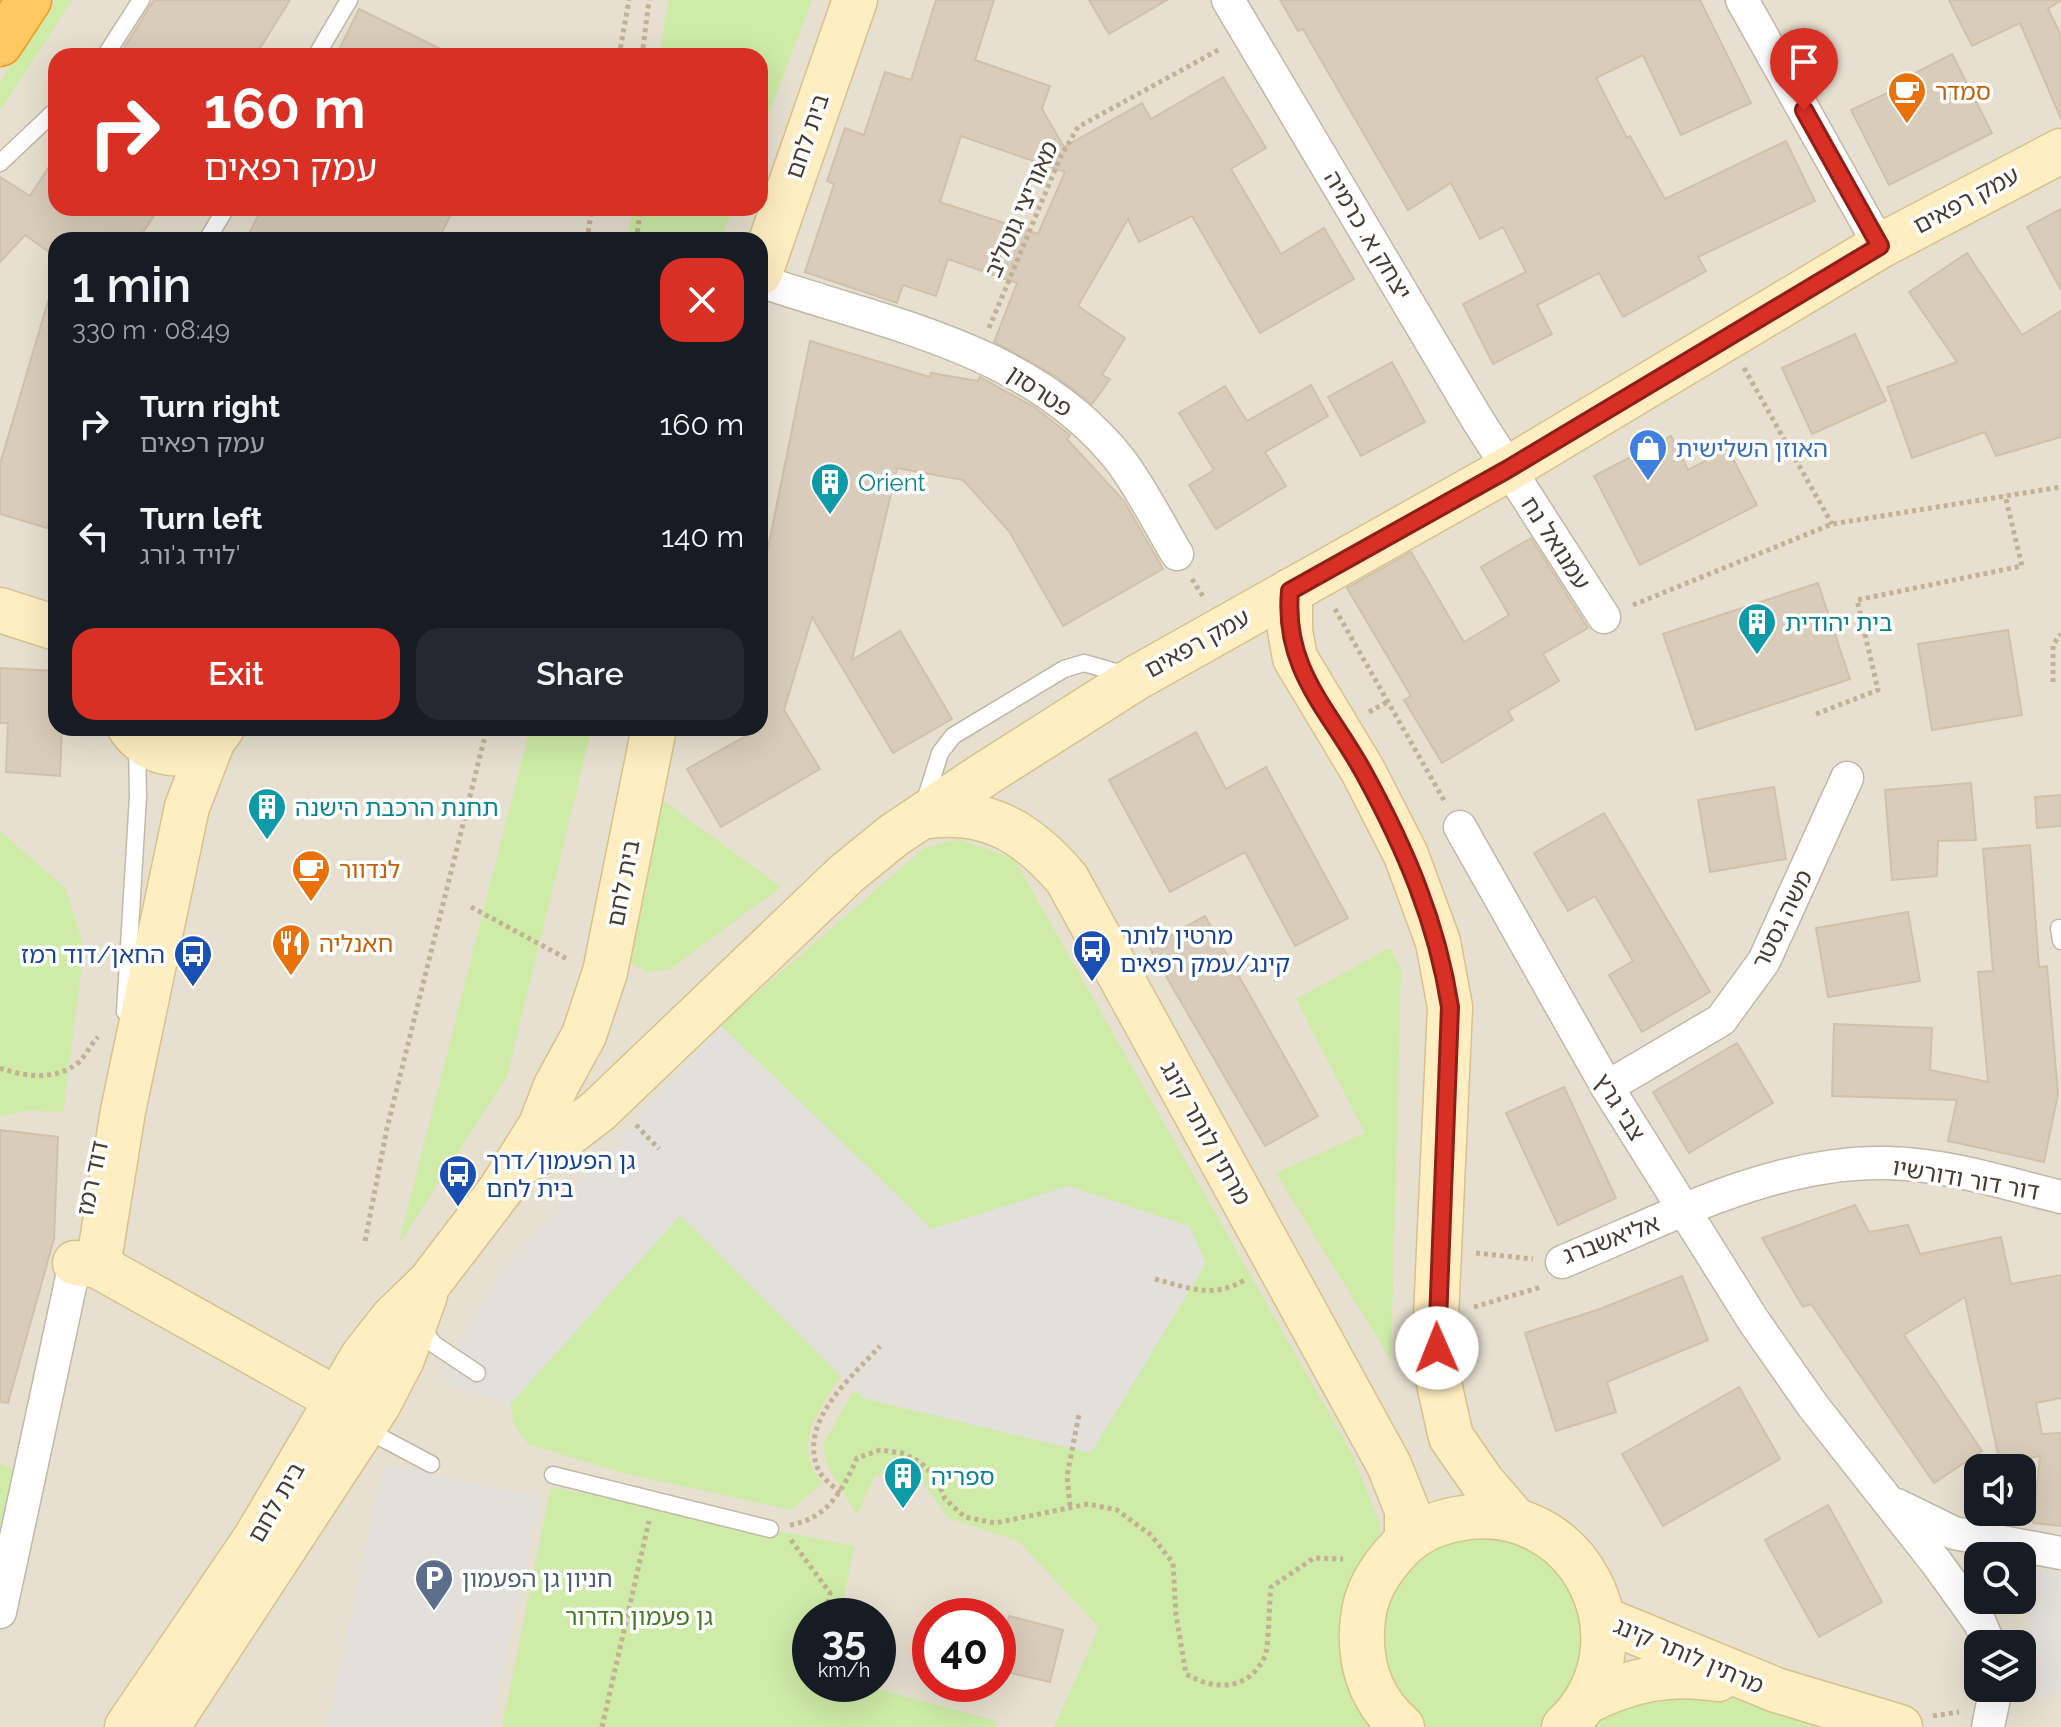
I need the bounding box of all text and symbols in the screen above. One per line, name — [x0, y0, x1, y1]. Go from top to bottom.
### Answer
pin — [1770, 28, 1838, 110]
icon: arrive — [1782, 40, 1826, 84]
cafe icon: סמדר — [1886, 70, 1928, 125]
text: 160 m — [204, 75, 366, 141]
place label: סמדר — [1935, 77, 1991, 106]
icon: right — [72, 80, 176, 184]
street label: בית לחם — [779, 90, 835, 182]
street label: מאוריצי גוטליב — [978, 136, 1064, 282]
text: עמק רפאים — [204, 146, 377, 188]
street label: עמק רפאים — [1908, 160, 2024, 240]
street label: יצחק א. כרמיה — [1318, 165, 1418, 305]
text: 1 min — [72, 257, 191, 313]
button: close — [660, 258, 744, 342]
text: 330 m · 08:49 — [72, 315, 230, 345]
street label: פטרסון — [1002, 359, 1078, 423]
text: Turn right — [140, 389, 280, 424]
icon: right — [72, 402, 116, 446]
text: 160 m — [659, 407, 744, 442]
shop icon: האוזן השלישית — [1627, 427, 1669, 482]
text: עמק רפאים — [140, 428, 265, 458]
place label: האוזן השלישית — [1676, 434, 1828, 463]
building icon: Orient — [809, 461, 851, 516]
place label: Orient — [858, 468, 926, 497]
street label: עמנואל נח — [1515, 491, 1597, 595]
text: Turn left — [140, 501, 262, 536]
icon: left — [72, 514, 116, 558]
text: 140 m — [661, 519, 744, 554]
text: לויד ג'ורג' — [140, 540, 241, 570]
building icon: בית יהודית — [1736, 601, 1778, 656]
street label: עמק רפאים — [1139, 602, 1255, 684]
place label: בית יהודית — [1785, 608, 1893, 637]
button: Exit — [72, 628, 400, 720]
button: Share — [416, 628, 744, 720]
building icon: תחנת הרכבת הישנה — [246, 786, 288, 841]
place label: תחנת הרכבת הישנה — [295, 793, 499, 822]
street label: בית לחם — [600, 837, 646, 929]
cafe icon: לנדוור — [290, 848, 332, 903]
place label: לנדוור — [339, 855, 400, 884]
street label: משה גסטר — [1746, 865, 1818, 973]
place label: מרטין לותר קינג/עמק רפאים — [1120, 921, 1290, 978]
restaurant icon: חאנליה — [270, 922, 312, 977]
bus stop icon: מרטין לותר קינג/עמק רפאים — [1071, 928, 1113, 983]
place label: חאנליה — [319, 929, 393, 958]
bus stop icon: החאן/דוד רמז — [172, 933, 214, 988]
place label: החאן/דוד רמז — [21, 940, 165, 969]
street label: מרתין לותר קינג — [1154, 1056, 1258, 1210]
street label: צבי גרץ — [1588, 1068, 1652, 1146]
street label: דוד רמז — [70, 1138, 114, 1218]
place label: גן הפעמון/דרך בית לחם — [486, 1146, 636, 1203]
street label: דור דור ודורשיו — [1890, 1152, 2042, 1206]
bus stop icon: גן הפעמון/דרך בית לחם — [437, 1153, 479, 1208]
street label: אליאשברג — [1559, 1208, 1663, 1270]
position arrow — [1395, 1306, 1479, 1390]
map controls — [1964, 1454, 2036, 1702]
button: sound — [1964, 1454, 2036, 1526]
building icon: ספריה — [882, 1455, 924, 1510]
street label: בית לחם — [242, 1457, 310, 1547]
place label: ספריה — [931, 1462, 995, 1491]
button: search — [1964, 1542, 2036, 1614]
parking icon: חניון גן הפעמון — [413, 1557, 455, 1612]
place label: חניון גן הפעמון — [462, 1564, 613, 1593]
speed limit sign: 40 — [912, 1598, 1016, 1702]
park label: גן פעמון הדרור — [565, 1602, 713, 1631]
street label: מרתין לותר קינג — [1610, 1610, 1768, 1700]
text: 35 — [822, 1616, 866, 1663]
button: layers — [1964, 1630, 2036, 1702]
text: km/h — [818, 1658, 870, 1682]

